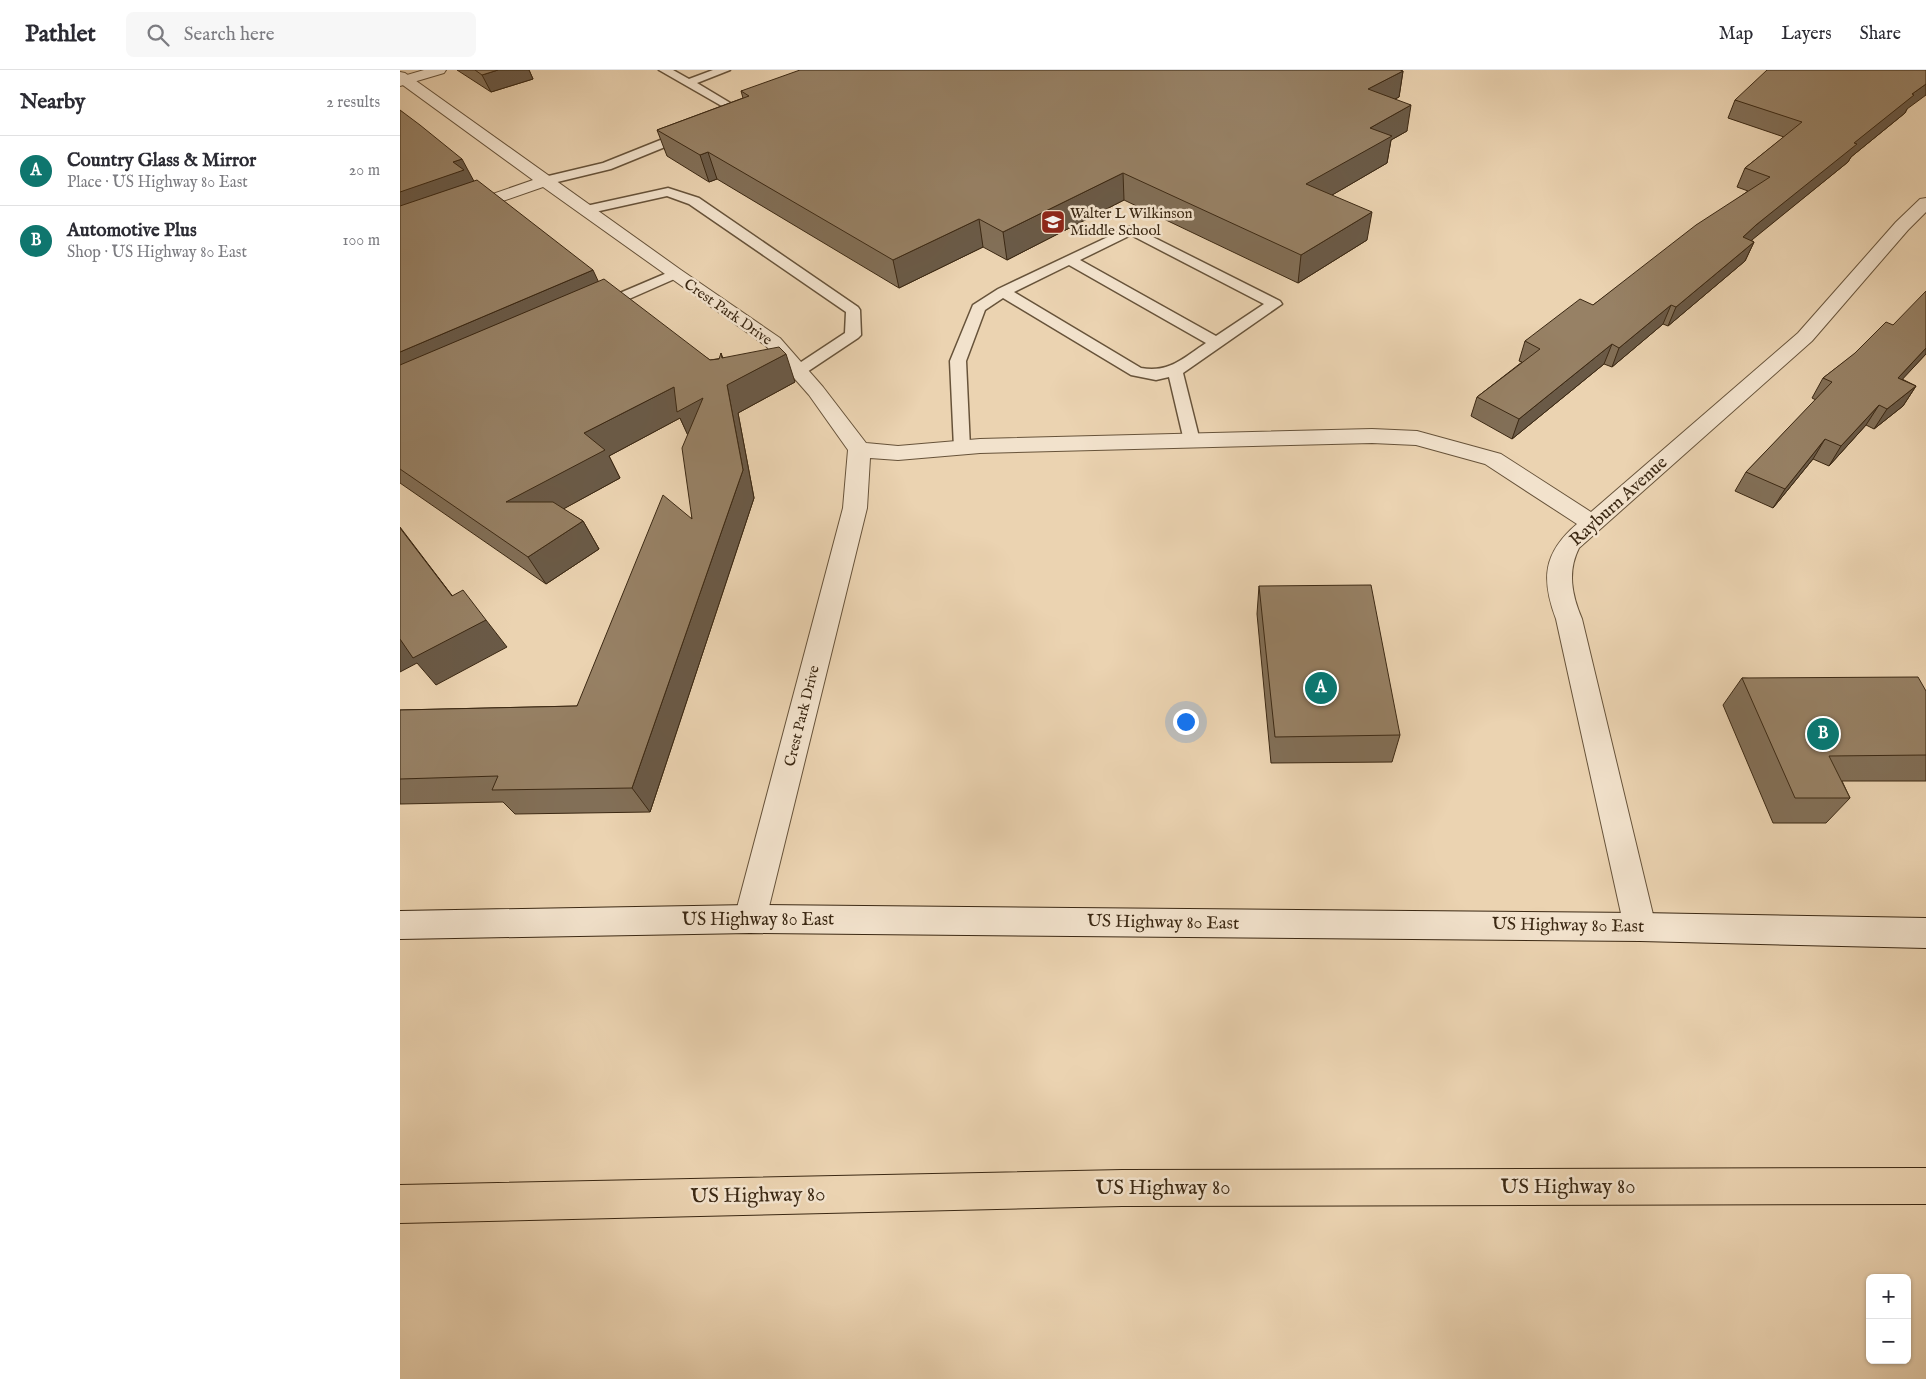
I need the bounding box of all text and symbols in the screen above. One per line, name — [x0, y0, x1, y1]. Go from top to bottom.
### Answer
search box — [126, 12, 476, 57]
text: Pathlet — [25, 19, 96, 50]
icon: search — [144, 21, 172, 49]
text: Search here — [184, 23, 274, 47]
text: Map — [1719, 23, 1753, 46]
text: Layers — [1781, 23, 1832, 46]
text: Share — [1860, 23, 1901, 46]
text: Nearby — [20, 89, 85, 116]
text: 2 results — [326, 93, 380, 113]
text: Country Glass & Mirror — [67, 149, 256, 173]
text: A — [31, 161, 41, 181]
text: 20 m — [349, 161, 380, 181]
text: Place · US Highway 80 East — [67, 173, 248, 193]
place label: Walter L Wilkinson Middle School — [1070, 204, 1192, 240]
school or university icon: Walter L Wilkinson Middle School — [1040, 209, 1066, 235]
text: Automotive Plus — [67, 219, 197, 243]
text: B — [31, 231, 41, 251]
text: 100 m — [343, 231, 380, 251]
text: Shop · US Highway 80 East — [67, 243, 247, 263]
street label: Crest Park Drive — [680, 275, 776, 350]
street label: Rayburn Avenue — [1565, 452, 1673, 552]
street label: Crest Park Drive — [780, 663, 824, 769]
pin: A — [1305, 669, 1337, 707]
your location — [1173, 709, 1199, 735]
pin: B — [1807, 715, 1839, 753]
street label: US Highway 80 East — [682, 909, 834, 932]
street label: US Highway 80 East — [1087, 910, 1239, 936]
street label: US Highway 80 East — [1492, 913, 1644, 939]
street label: US Highway 80 — [1500, 1174, 1636, 1201]
street label: US Highway 80 — [1095, 1175, 1231, 1202]
street label: US Highway 80 — [690, 1181, 826, 1211]
map controls — [1866, 1274, 1911, 1364]
button: + — [1866, 1274, 1911, 1319]
button: − — [1866, 1319, 1911, 1364]

